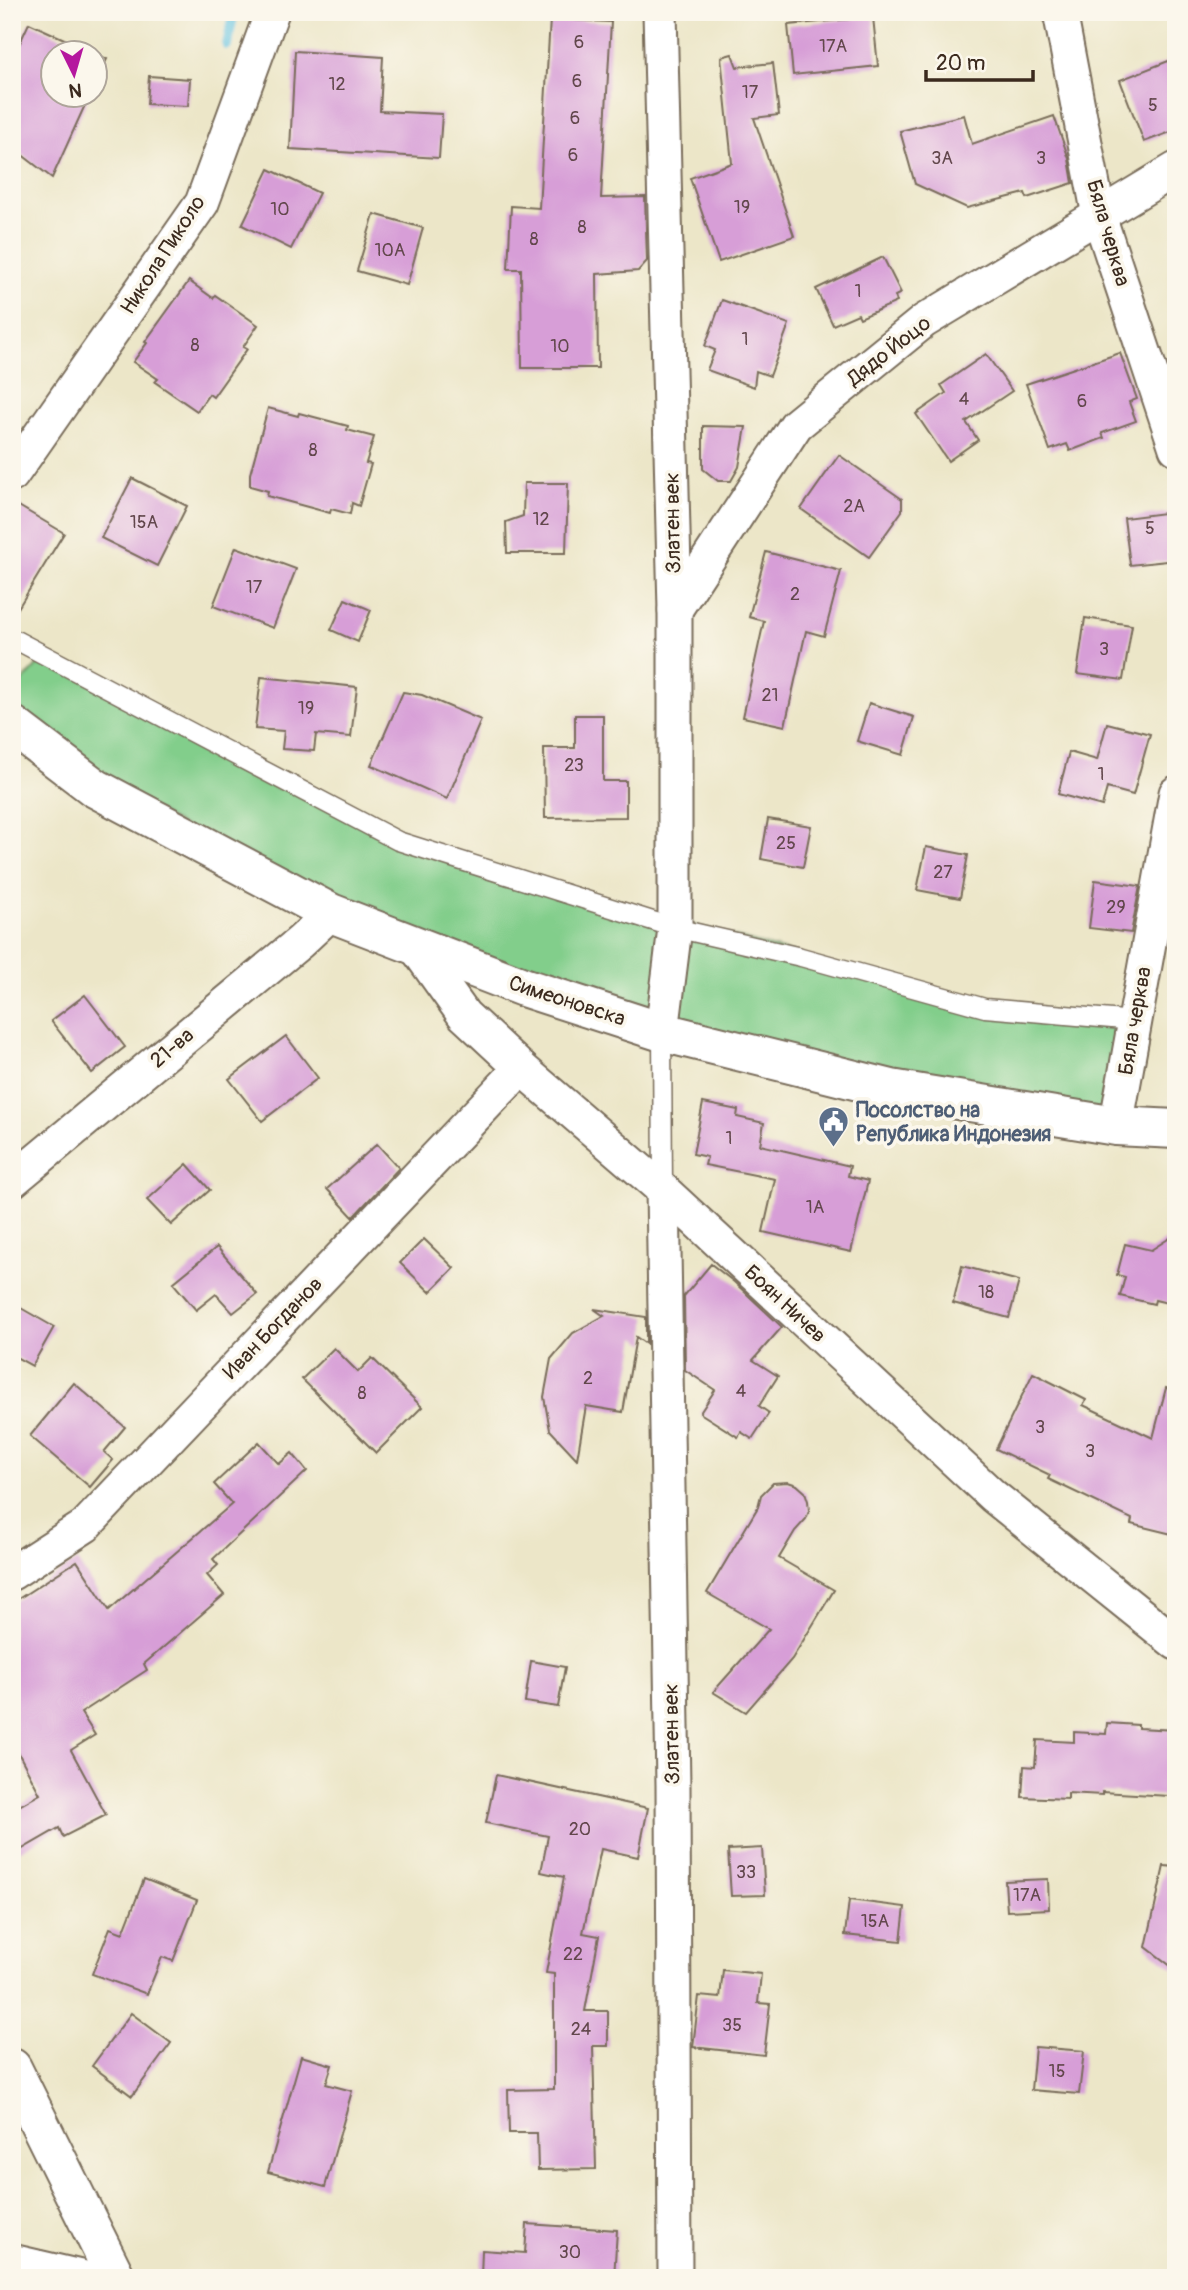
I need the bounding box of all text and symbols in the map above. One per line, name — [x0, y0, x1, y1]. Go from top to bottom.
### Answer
house number: 6 — [574, 31, 584, 54]
house number: 17А — [819, 35, 847, 58]
north arrow — [38, 38, 108, 108]
scale bar — [926, 38, 1032, 82]
text: 20 m — [936, 50, 985, 77]
house number: 6 — [572, 70, 582, 93]
house number: 12 — [328, 73, 346, 96]
text: N — [68, 77, 83, 102]
house number: 17 — [742, 81, 759, 104]
house number: 5 — [1148, 94, 1158, 117]
house number: 6 — [570, 107, 580, 130]
house number: 6 — [568, 144, 578, 167]
house number: 3А — [931, 147, 953, 170]
house number: 3 — [1036, 147, 1046, 170]
street label: Бяла черква — [1080, 177, 1136, 289]
street label: Никола Пиколо — [115, 190, 211, 320]
house number: 19 — [734, 196, 750, 219]
house number: 10 — [270, 198, 290, 221]
house number: 8 — [577, 216, 587, 239]
house number: 8 — [529, 228, 539, 251]
house number: 10А — [374, 239, 406, 262]
house number: 1 — [854, 280, 862, 303]
street label: Дядо Йоцо — [841, 310, 936, 393]
house number: 1 — [741, 328, 749, 351]
house number: 8 — [190, 334, 200, 357]
house number: 10 — [550, 335, 570, 358]
house number: 4 — [959, 388, 970, 411]
house number: 6 — [1077, 390, 1087, 413]
house number: 8 — [308, 439, 318, 462]
street label: Златен век — [659, 472, 687, 574]
house number: 2А — [843, 495, 865, 518]
house number: 12 — [532, 508, 550, 531]
house number: 15А — [130, 511, 159, 534]
house number: 5 — [1145, 517, 1155, 540]
house number: 17 — [246, 576, 263, 599]
house number: 2 — [790, 583, 800, 606]
house number: 3 — [1099, 638, 1109, 661]
house number: 21 — [761, 684, 779, 707]
house number: 19 — [298, 697, 314, 720]
house number: 23 — [564, 754, 584, 777]
house number: 1 — [1097, 763, 1105, 786]
house number: 25 — [776, 832, 796, 855]
house number: 27 — [933, 861, 953, 884]
house number: 29 — [1106, 896, 1126, 919]
street label: Бяла черква — [1112, 965, 1158, 1077]
street label: Симеоновска — [505, 969, 629, 1033]
street label: 21-ва — [145, 1022, 199, 1074]
place label: Посолство на Република Индонезия — [856, 1097, 1051, 1148]
public building icon: Посолство на Република Индонезия — [816, 1105, 850, 1149]
house number: 1 — [725, 1127, 733, 1150]
house number: 1A — [806, 1196, 825, 1219]
street label: Боян Ничев — [738, 1259, 832, 1349]
street label: Иван Богданов — [217, 1271, 329, 1385]
house number: 18 — [978, 1281, 994, 1304]
house number: 2 — [583, 1367, 593, 1390]
house number: 4 — [736, 1380, 747, 1403]
house number: 8 — [357, 1382, 367, 1405]
house number: 3 — [1035, 1416, 1045, 1439]
house number: 3 — [1085, 1440, 1095, 1463]
street label: Златен век — [658, 1683, 686, 1785]
house number: 20 — [569, 1818, 591, 1841]
house number: 33 — [736, 1861, 756, 1884]
house number: 17А — [1013, 1884, 1041, 1907]
house number: 15А — [861, 1910, 890, 1933]
house number: 22 — [563, 1943, 583, 1966]
house number: 35 — [722, 2014, 742, 2037]
house number: 24 — [571, 2018, 592, 2041]
house number: 15 — [1049, 2060, 1065, 2083]
house number: 30 — [559, 2241, 581, 2264]

